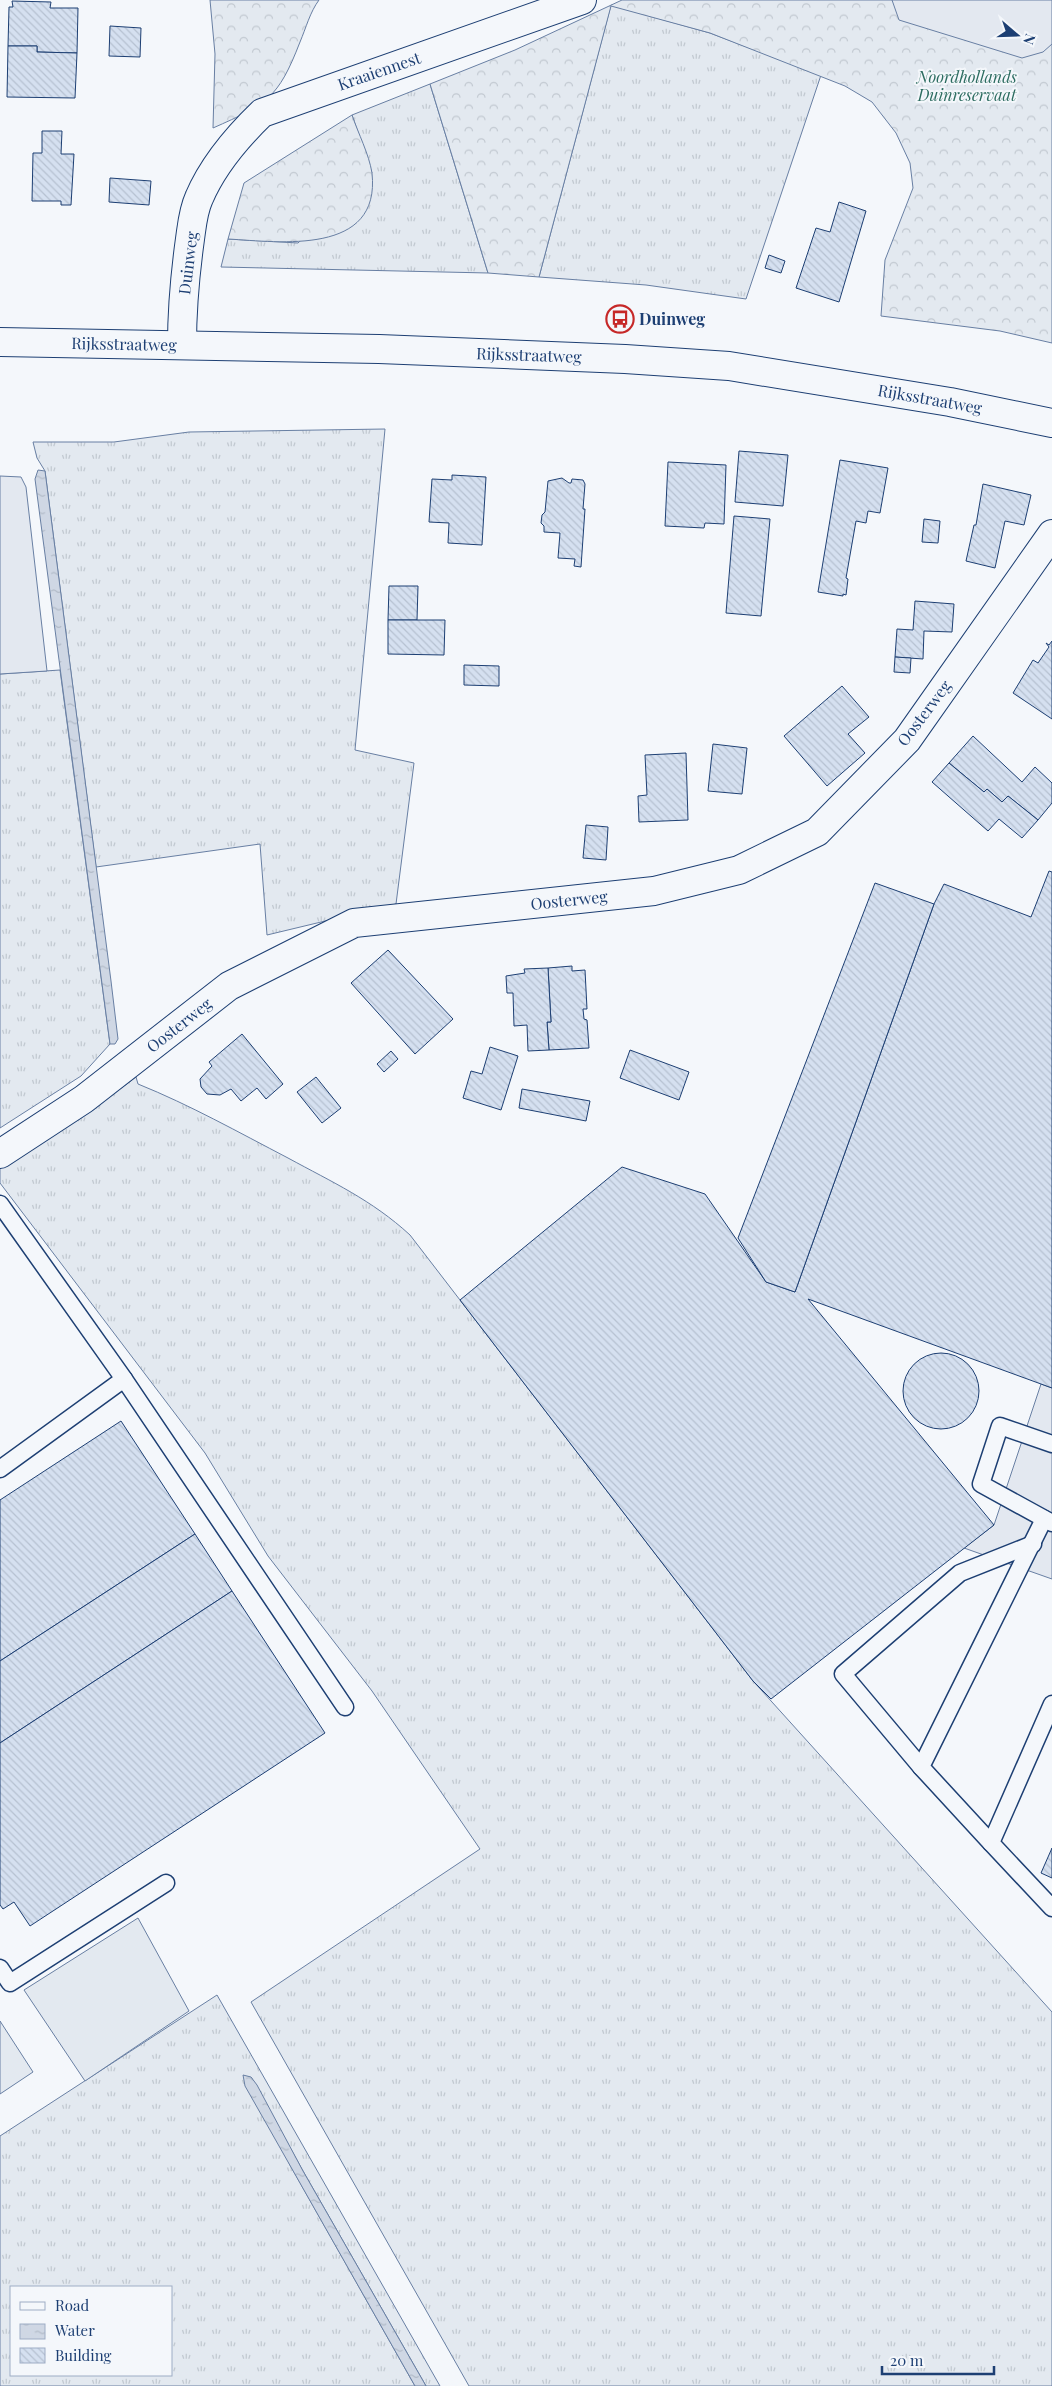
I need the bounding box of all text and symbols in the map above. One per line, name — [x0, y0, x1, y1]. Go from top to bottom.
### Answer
north arrow — [992, 10, 1042, 60]
text: N — [1019, 32, 1040, 47]
street label: Kraaiennest — [335, 46, 423, 95]
park label: Noordhollands Duinreservaat — [915, 66, 1017, 105]
street label: Duinweg — [173, 230, 202, 296]
bus stop icon: Duinweg — [605, 304, 635, 334]
place label: Duinweg — [639, 308, 705, 329]
street label: Rijksstraatweg — [71, 332, 177, 355]
street label: Rijksstraatweg — [476, 342, 583, 367]
street label: Rijksstraatweg — [876, 379, 984, 418]
street label: Oosterweg — [892, 675, 956, 750]
street label: Oosterweg — [529, 885, 609, 914]
street label: Oosterweg — [142, 992, 216, 1057]
legend — [10, 2286, 172, 2376]
text: Road — [55, 2295, 89, 2315]
text: Water — [54, 2320, 95, 2340]
scale bar — [882, 2344, 994, 2376]
text: Building — [55, 2345, 112, 2365]
text: 20 m — [890, 2350, 924, 2370]

